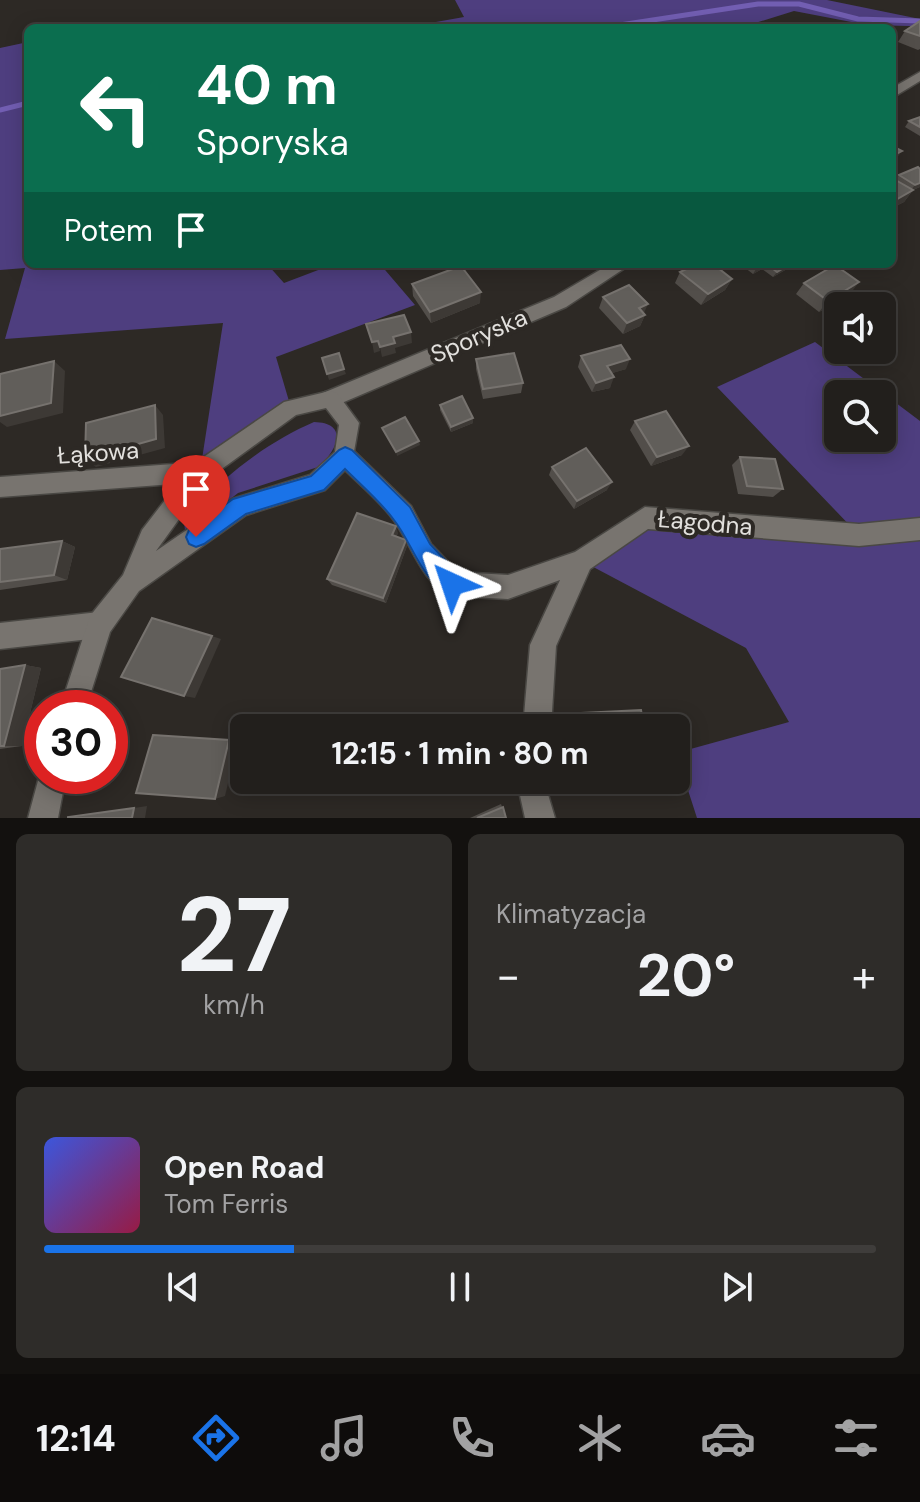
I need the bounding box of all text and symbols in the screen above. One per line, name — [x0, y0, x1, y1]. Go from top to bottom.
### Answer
text: 40 m — [196, 48, 338, 121]
icon: left — [64, 56, 168, 160]
text: Sporyska — [196, 119, 349, 166]
icon: arrive — [169, 208, 213, 252]
text: Potem — [64, 211, 153, 250]
map controls — [824, 292, 896, 452]
button: sound — [824, 292, 896, 364]
street label: Sporyska — [426, 301, 532, 370]
button: search — [824, 380, 896, 452]
street label: Łąkowa — [56, 434, 140, 471]
pin — [162, 455, 230, 537]
icon: arrive — [174, 467, 218, 511]
street label: Łagodna — [656, 503, 754, 542]
position arrow — [410, 542, 494, 626]
speed limit sign: 30 — [24, 690, 128, 794]
text: 12:15 · 1 min · 80 m — [331, 734, 589, 773]
text: 27 — [176, 868, 292, 1003]
text: Klimatyzacja — [496, 897, 646, 931]
text: 20° — [637, 936, 735, 1015]
text: − — [496, 947, 520, 1005]
text: + — [852, 947, 876, 1005]
text: km/h — [203, 988, 265, 1022]
text: Open Road — [164, 1148, 324, 1187]
text: Tom Ferris — [164, 1187, 288, 1221]
icon: previous — [161, 1265, 205, 1309]
icon: pause — [438, 1265, 482, 1309]
icon: next — [715, 1265, 759, 1309]
icon: directions — [188, 1410, 244, 1466]
icon: music — [316, 1410, 372, 1466]
icon: phone — [444, 1410, 500, 1466]
icon: climate — [572, 1410, 628, 1466]
icon: car — [700, 1410, 756, 1466]
icon: filters — [828, 1410, 884, 1466]
text: 12:14 — [36, 1415, 116, 1462]

